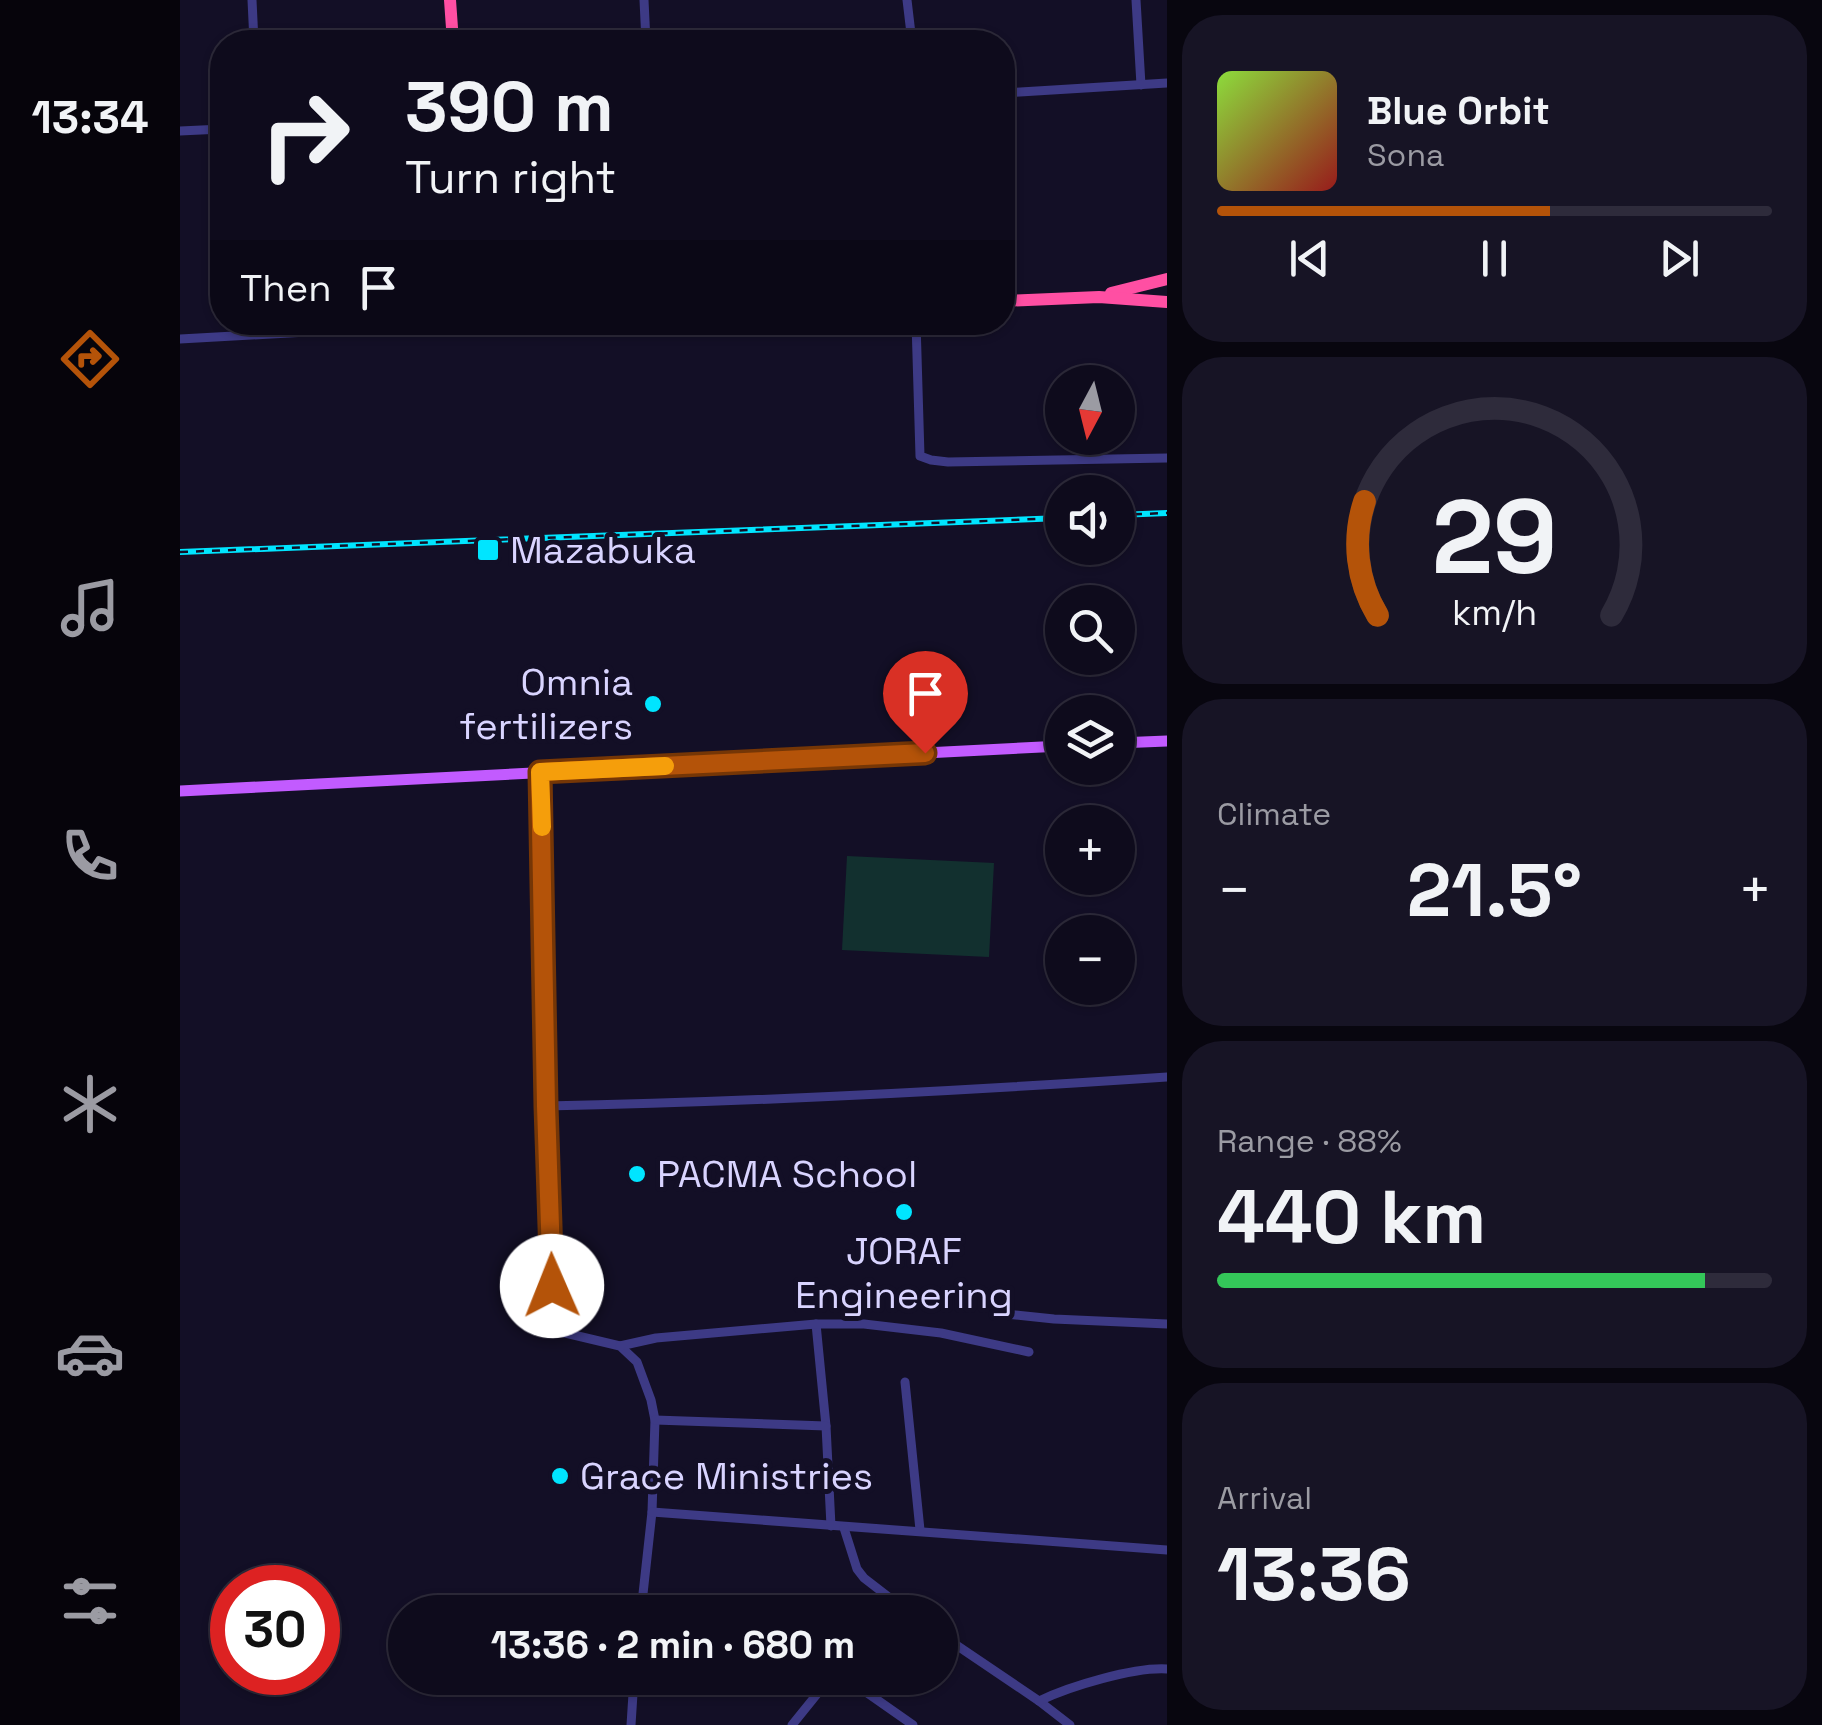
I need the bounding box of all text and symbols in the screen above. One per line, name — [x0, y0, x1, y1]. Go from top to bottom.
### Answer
text: 390 m — [405, 62, 614, 151]
icon: right — [240, 70, 370, 200]
text: Blue Orbit — [1367, 87, 1550, 135]
text: 13:34 — [31, 89, 149, 146]
text: Sona — [1367, 135, 1444, 175]
text: Turn right — [405, 149, 616, 206]
icon: previous — [1282, 231, 1337, 286]
icon: pause — [1467, 231, 1522, 286]
icon: next — [1652, 231, 1707, 286]
icon: arrive — [351, 260, 406, 315]
text: Then — [240, 264, 331, 312]
icon: directions — [55, 324, 125, 394]
north arrow — [1045, 365, 1135, 455]
map controls — [1045, 365, 1135, 1005]
text: 29 — [1432, 471, 1557, 603]
button: sound — [1045, 475, 1135, 565]
place label: Mazabuka — [510, 526, 696, 574]
marker: Mazabuka — [475, 537, 501, 563]
icon: music — [55, 573, 125, 643]
button: search — [1045, 585, 1135, 675]
text: km/h — [1452, 590, 1537, 635]
pin — [883, 651, 968, 754]
place label: Omnia fertilizers — [459, 658, 633, 750]
icon: arrive — [898, 666, 953, 721]
marker: Omnia fertilizers — [642, 693, 664, 715]
button: layers — [1045, 695, 1135, 785]
text: Climate — [1217, 794, 1331, 834]
button: + — [1045, 805, 1135, 895]
icon: phone — [55, 821, 125, 891]
text: 21.5° — [1407, 842, 1582, 938]
text: − — [1217, 855, 1251, 925]
text: + — [1738, 855, 1772, 925]
button: − — [1045, 915, 1135, 1005]
icon: climate — [55, 1069, 125, 1139]
text: Range · 88% — [1217, 1121, 1402, 1161]
place label: PACMA School — [657, 1150, 917, 1198]
marker: PACMA School — [626, 1163, 648, 1185]
text: 440 km — [1217, 1169, 1486, 1265]
marker: JORAF Engineering — [893, 1201, 915, 1223]
place label: JORAF Engineering — [795, 1227, 1013, 1319]
position arrow — [500, 1234, 604, 1338]
icon: car — [55, 1318, 125, 1388]
place label: Grace Ministries — [580, 1452, 873, 1500]
marker: Grace Ministries — [549, 1465, 571, 1487]
text: Arrival — [1217, 1478, 1312, 1518]
text: 13:36 — [1217, 1526, 1411, 1622]
speed limit sign: 30 — [210, 1565, 340, 1695]
icon: filters — [55, 1566, 125, 1636]
text: 13:36 · 2 min · 680 m — [491, 1621, 855, 1669]

